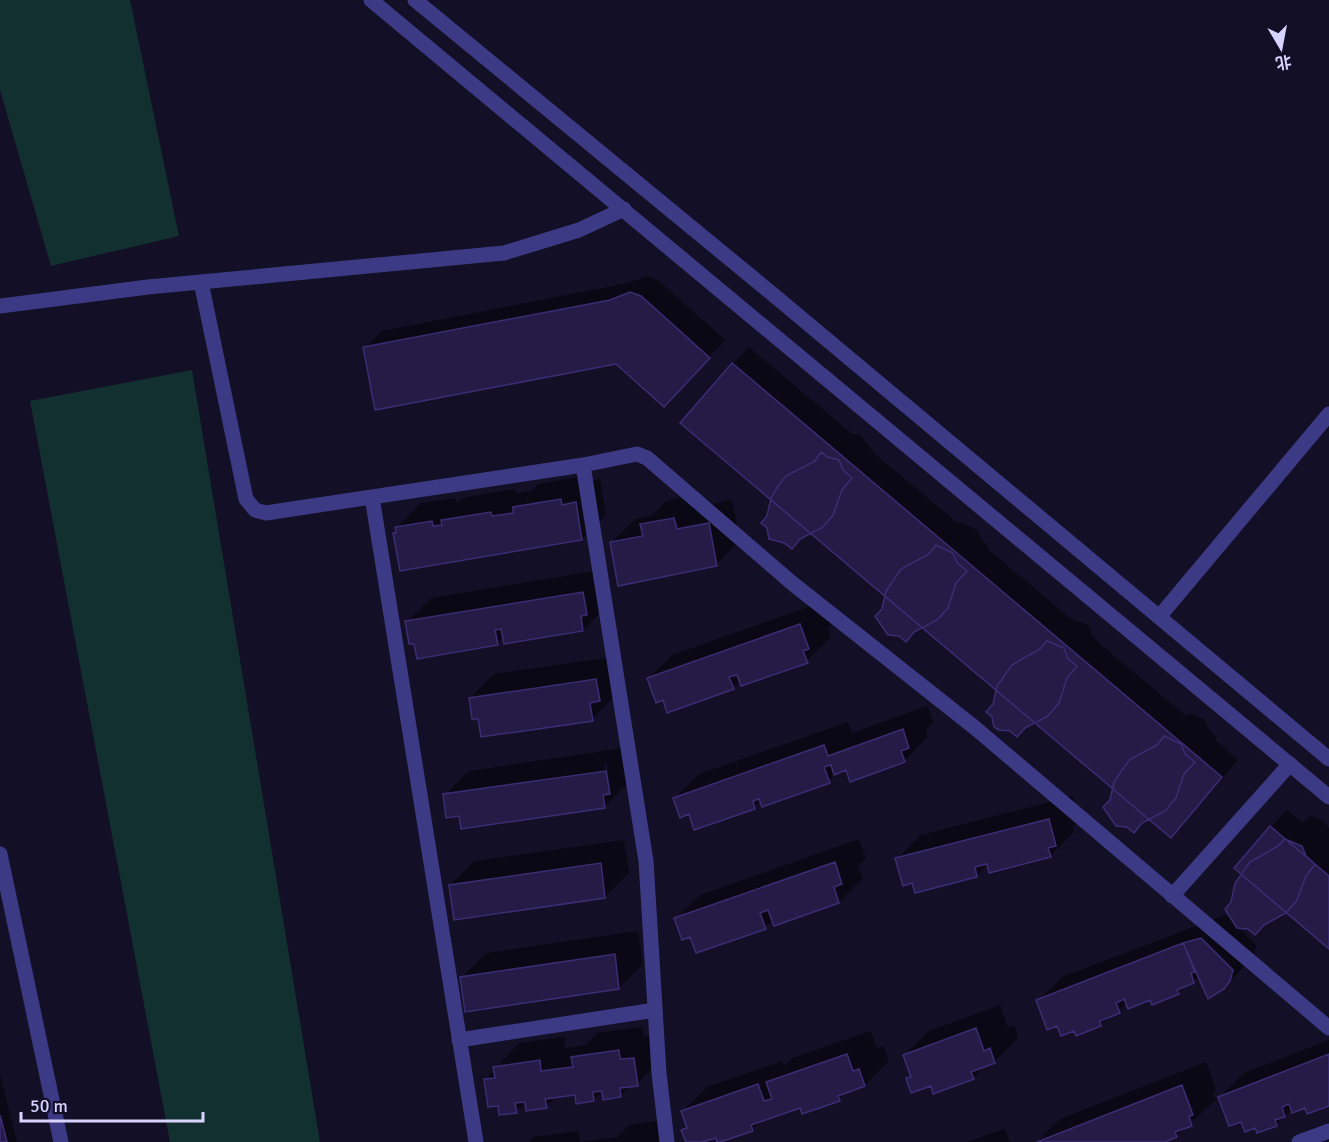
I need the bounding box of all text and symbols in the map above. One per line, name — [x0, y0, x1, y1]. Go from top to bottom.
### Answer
north arrow — [1251, 18, 1311, 78]
text: 北 — [1274, 51, 1293, 73]
scale bar — [21, 1085, 202, 1123]
text: 50 m — [30, 1095, 68, 1117]

